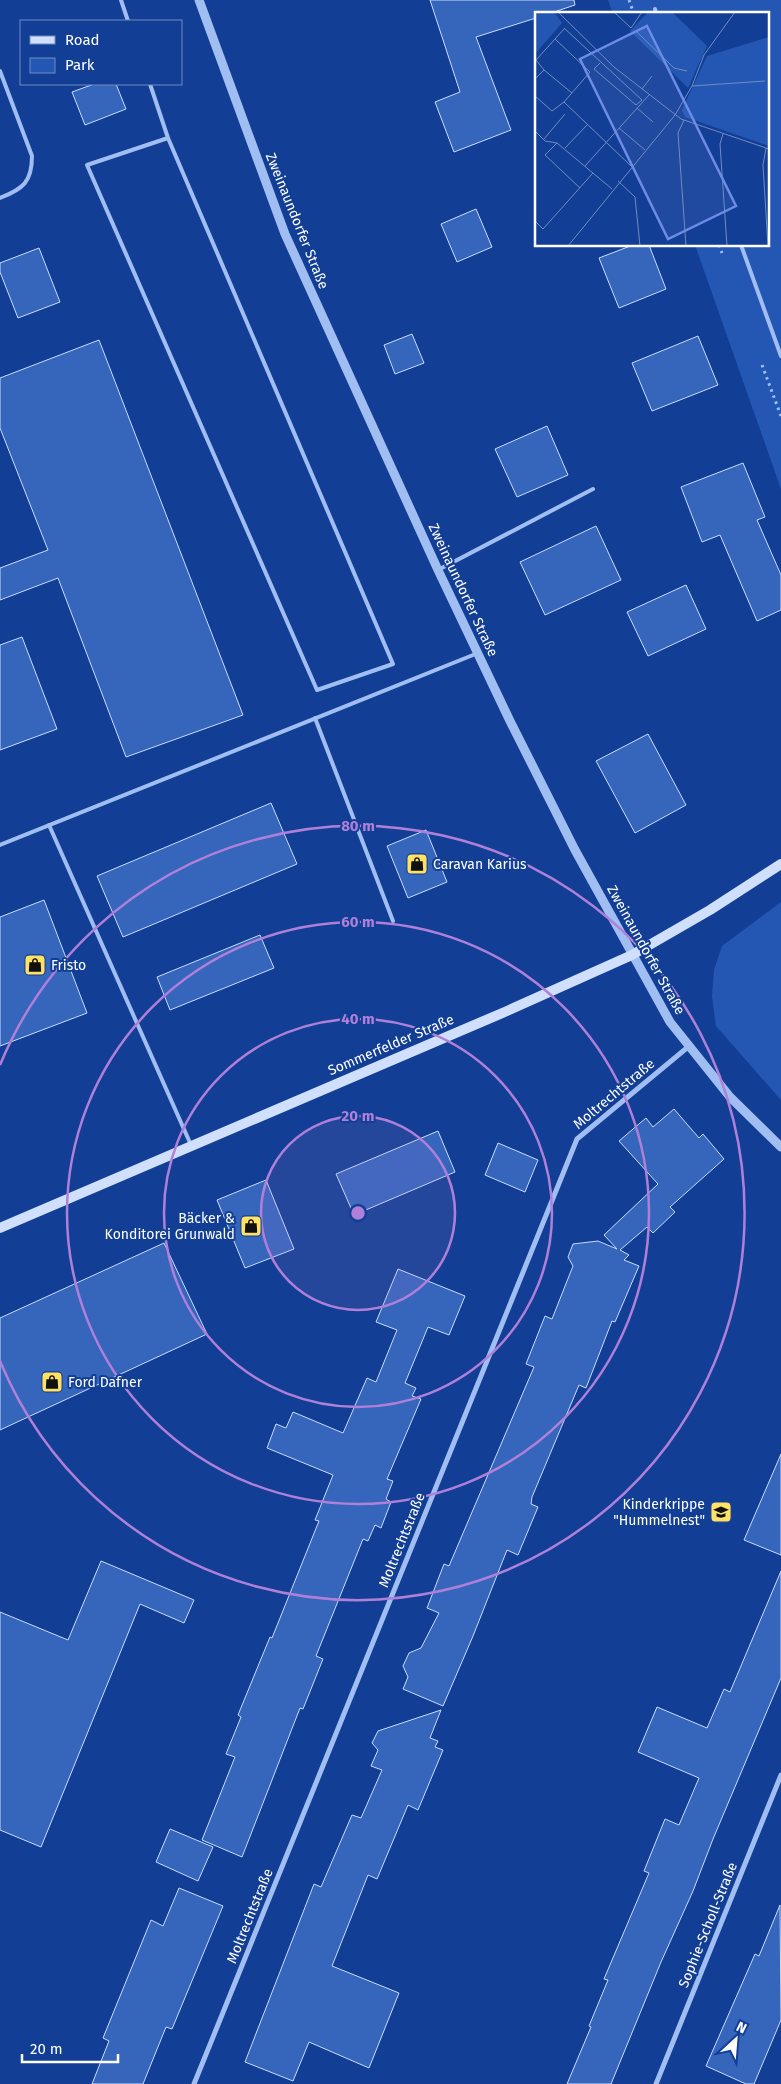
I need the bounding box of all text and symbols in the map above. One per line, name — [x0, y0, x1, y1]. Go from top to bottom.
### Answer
inset map — [535, 12, 768, 246]
legend — [20, 20, 182, 85]
text: Road — [65, 31, 100, 49]
text: Park — [65, 56, 95, 74]
street label: Zweinaundorfer Straße — [262, 150, 332, 292]
street label: Zweinaundorfer Straße — [425, 521, 501, 659]
text: 80 m — [341, 817, 375, 835]
shop icon: Caravan Karius — [405, 852, 429, 876]
place label: Caravan Karius — [433, 856, 527, 873]
street label: Zweinaundorfer Straße — [603, 882, 689, 1018]
text: 60 m — [341, 913, 375, 931]
shop icon: Fristo — [23, 953, 47, 977]
place label: Fristo — [51, 957, 86, 974]
text: 40 m — [341, 1010, 375, 1028]
street label: Sommerfelder Straße — [325, 1011, 457, 1079]
street label: Moltrechtstraße — [570, 1055, 658, 1133]
text: 20 m — [342, 1107, 374, 1125]
centre of rings — [349, 1204, 367, 1222]
place label: Bäcker & Konditorei Grunwald — [105, 1210, 235, 1243]
shop icon: Bäcker & Konditorei Grunwald — [239, 1214, 263, 1238]
shop icon: Ford Dafner — [40, 1370, 64, 1394]
place label: Ford Dafner — [68, 1374, 143, 1391]
street label: Moltrechtstraße — [375, 1490, 429, 1590]
place label: Kinderkrippe "Hummelnest" — [613, 1496, 705, 1529]
school or university icon: Kinderkrippe "Hummelnest" — [709, 1500, 733, 1524]
street label: Sophie-Scholl-Straße — [675, 1860, 741, 1990]
street label: Moltrechtstraße — [223, 1866, 277, 1966]
north arrow — [711, 2014, 761, 2064]
text: N — [734, 2018, 749, 2037]
scale bar — [22, 2032, 119, 2064]
text: 20 m — [30, 2040, 63, 2058]

